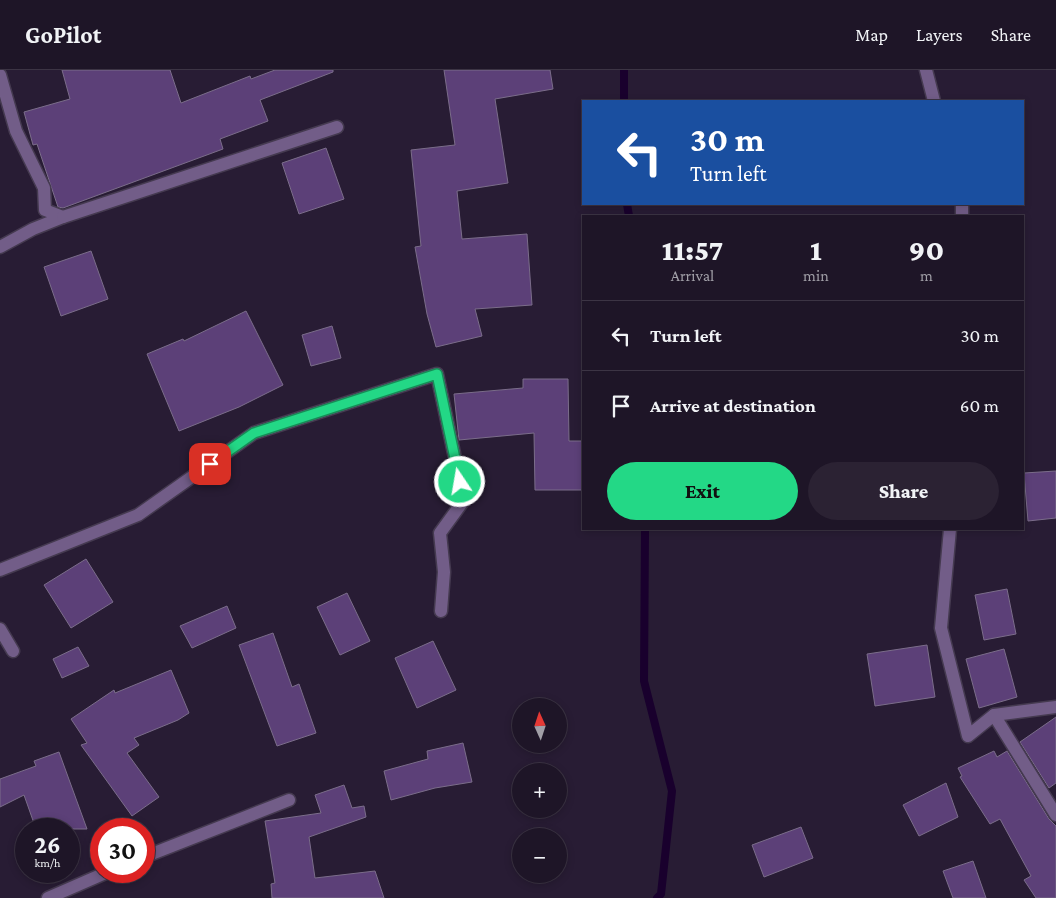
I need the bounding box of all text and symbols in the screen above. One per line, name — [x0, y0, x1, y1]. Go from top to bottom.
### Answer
text: GoPilot — [25, 21, 101, 48]
text: Map — [855, 25, 888, 45]
text: Layers — [916, 25, 963, 45]
text: Share — [991, 25, 1031, 45]
icon: left — [607, 120, 672, 185]
text: 30 m — [690, 120, 765, 159]
text: Turn left — [690, 161, 767, 186]
text: 11:57 — [662, 233, 723, 266]
text: 1 — [810, 233, 822, 266]
text: 90 — [909, 233, 944, 266]
text: Arrival — [671, 267, 714, 284]
text: min — [803, 267, 829, 284]
text: m — [920, 267, 933, 284]
icon: left — [607, 322, 635, 350]
text: Turn left — [650, 325, 722, 346]
text: 30 m — [960, 325, 999, 346]
icon: arrive — [607, 392, 635, 420]
text: Arrive at destination — [650, 395, 816, 416]
text: 60 m — [960, 395, 999, 416]
pin — [189, 443, 231, 485]
icon: arrive — [196, 450, 224, 478]
position arrow — [433, 455, 485, 507]
button: Exit — [607, 462, 798, 520]
button: Share — [808, 462, 999, 520]
north arrow — [512, 698, 568, 752]
map controls — [512, 698, 567, 883]
button: + — [512, 763, 567, 818]
speed limit sign: 30 — [90, 818, 155, 883]
button: − — [512, 828, 567, 883]
text: 26 — [34, 831, 61, 858]
text: km/h — [35, 856, 60, 870]

